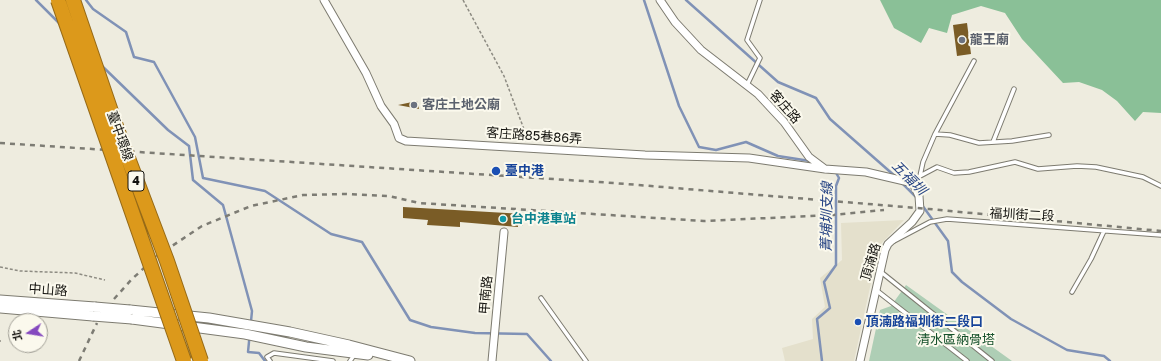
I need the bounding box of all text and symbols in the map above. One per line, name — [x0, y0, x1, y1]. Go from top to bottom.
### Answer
place label: 龍王廟 — [970, 32, 1009, 48]
marker: 龍王廟 — [957, 35, 967, 45]
street label: 客庄路 — [766, 87, 804, 127]
place label: 客庄土地公廟 — [422, 97, 500, 113]
marker: 客庄土地公廟 — [409, 100, 419, 110]
street label: 臺中環線 — [104, 109, 136, 163]
street label: 客庄路85巷86弄 — [485, 125, 583, 147]
water label: 五福圳 — [888, 157, 930, 199]
place label: 臺中港 — [505, 163, 544, 179]
marker: 臺中港 — [490, 165, 502, 177]
road number: 4 — [128, 171, 144, 191]
water label: 菁埔圳支線 — [818, 182, 836, 252]
street label: 福圳街二段 — [989, 206, 1055, 224]
place label: 台中港車站 — [511, 211, 576, 227]
marker: 台中港車站 — [498, 214, 508, 224]
street label: 頂湳路 — [858, 241, 884, 283]
street label: 甲南路 — [477, 275, 495, 315]
street label: 中山路 — [28, 281, 68, 299]
north arrow — [8, 313, 48, 353]
place label: 頂湳路福圳街二段口 — [866, 314, 983, 330]
marker: 頂湳路福圳街二段口 — [853, 317, 863, 327]
text: 北 — [9, 329, 24, 342]
park label: 清水區納骨塔 — [917, 332, 995, 348]

